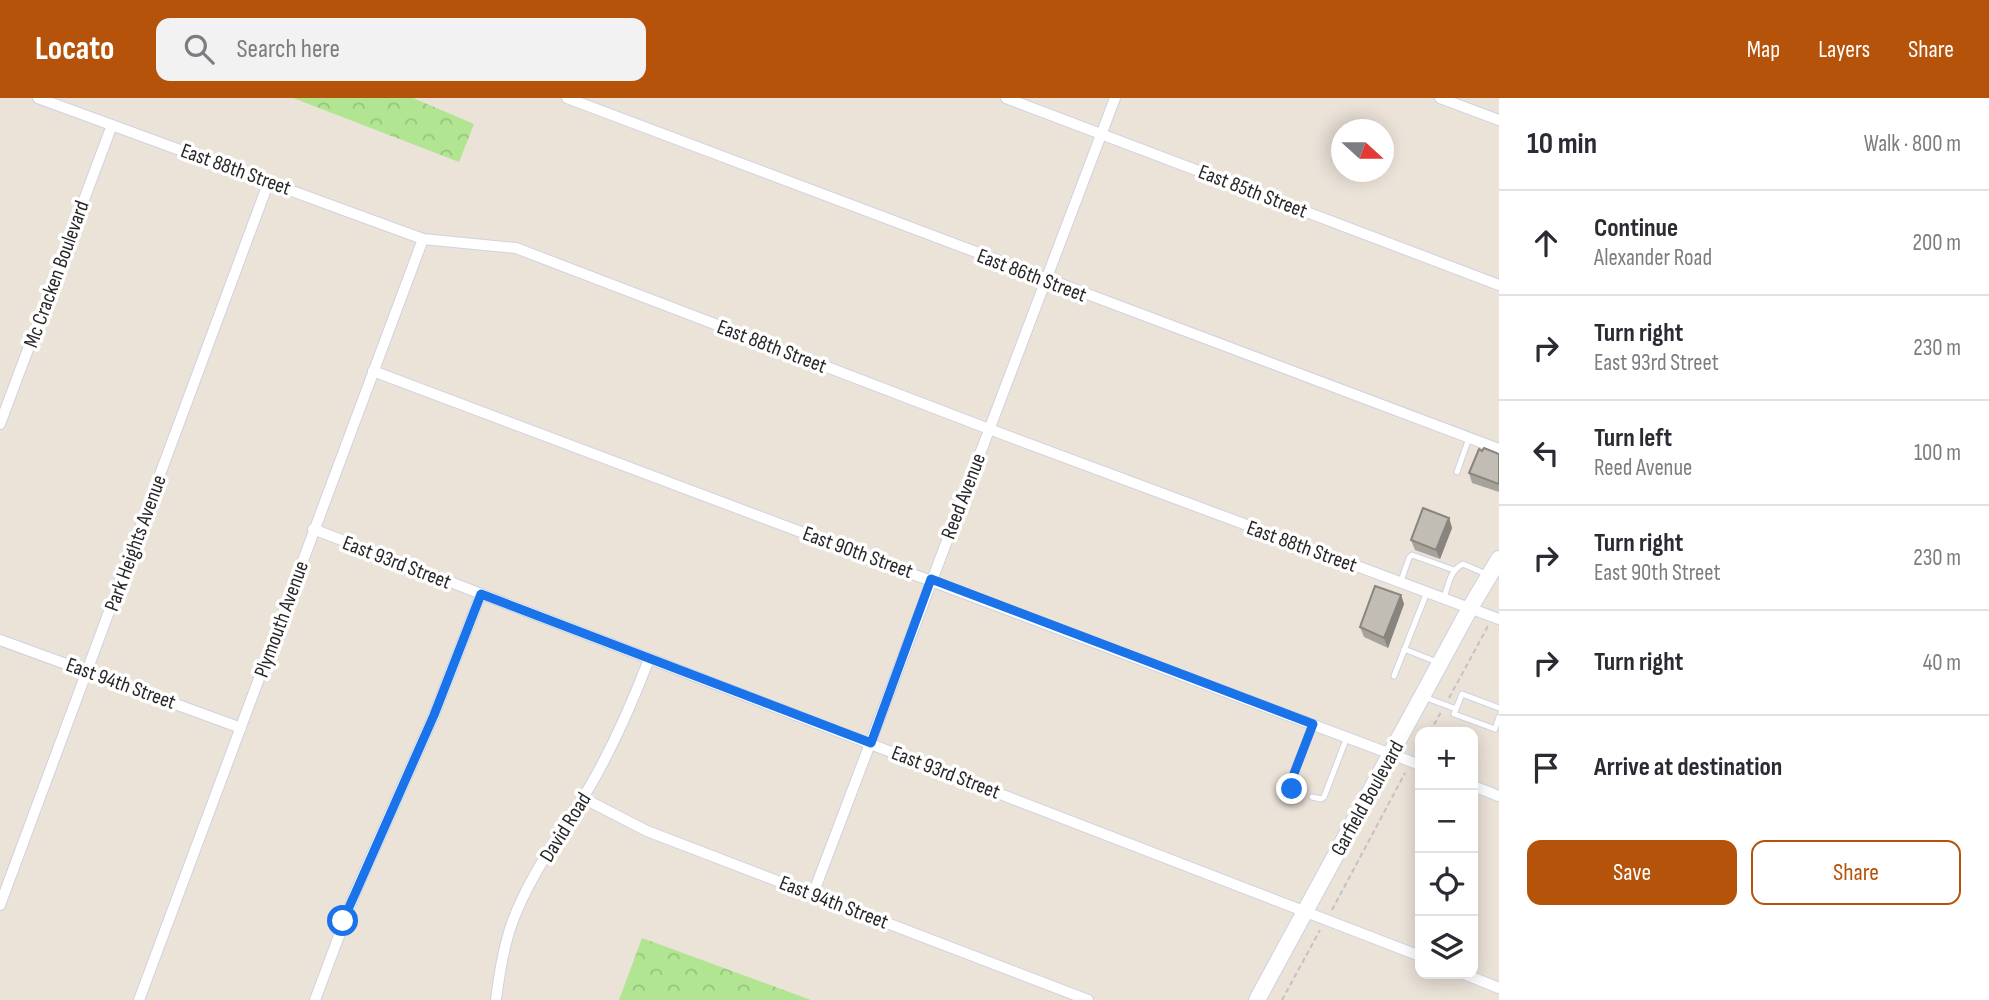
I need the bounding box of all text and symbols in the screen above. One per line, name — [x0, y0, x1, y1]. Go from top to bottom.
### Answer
search box — [156, 18, 646, 81]
text: Locato — [35, 29, 114, 69]
icon: search — [180, 30, 218, 68]
text: Search here — [236, 34, 340, 65]
text: Map — [1747, 35, 1780, 64]
text: Layers — [1818, 35, 1870, 64]
text: Share — [1908, 35, 1954, 64]
north arrow — [1331, 119, 1394, 182]
text: 10 min — [1527, 126, 1597, 162]
text: Walk · 800 m — [1864, 130, 1961, 158]
street label: East 88th Street — [177, 138, 294, 201]
street label: East 85th Street — [1195, 159, 1311, 224]
street label: Mc Cracken Boulevard — [18, 197, 95, 351]
text: Continue — [1594, 213, 1678, 244]
icon: ahead — [1527, 224, 1565, 262]
text: 200 m — [1913, 229, 1961, 257]
street label: East 86th Street — [974, 243, 1090, 308]
text: Alexander Road — [1594, 244, 1712, 272]
street label: East 88th Street — [714, 314, 830, 379]
text: Turn right — [1594, 318, 1683, 349]
icon: right — [1527, 329, 1565, 367]
text: 230 m — [1913, 334, 1961, 362]
text: East 93rd Street — [1594, 349, 1719, 377]
text: Turn left — [1594, 423, 1672, 454]
icon: left — [1527, 434, 1565, 472]
text: 100 m — [1914, 439, 1961, 467]
street label: Reed Avenue — [936, 450, 991, 543]
text: Reed Avenue — [1594, 454, 1692, 482]
street label: Park Heights Avenue — [99, 472, 172, 615]
street label: East 88th Street — [1243, 515, 1360, 578]
street label: East 90th Street — [799, 521, 916, 584]
text: Turn right — [1594, 528, 1683, 559]
street label: East 93rd Street — [339, 530, 454, 595]
icon: right — [1527, 539, 1565, 577]
text: 230 m — [1913, 544, 1961, 572]
street label: Plymouth Avenue — [249, 558, 314, 681]
text: East 90th Street — [1594, 559, 1720, 587]
icon: right — [1527, 644, 1565, 682]
text: Turn right — [1594, 647, 1683, 678]
text: 40 m — [1923, 649, 1961, 677]
street label: East 94th Street — [63, 652, 179, 715]
map controls — [1415, 727, 1478, 979]
button: + — [1415, 727, 1478, 790]
street label: Garfield Boulevard — [1326, 736, 1409, 860]
street label: East 93rd Street — [888, 740, 1003, 805]
icon: arrive — [1527, 749, 1565, 787]
text: Arrive at destination — [1594, 752, 1782, 783]
route end — [1276, 773, 1307, 804]
street label: David Road — [534, 788, 596, 867]
button: − — [1415, 790, 1478, 853]
button: Save — [1527, 840, 1737, 905]
button: Share — [1751, 840, 1961, 905]
button: locate — [1415, 853, 1478, 916]
street label: East 94th Street — [776, 870, 892, 935]
route start — [327, 905, 358, 936]
button: layers — [1415, 916, 1478, 979]

